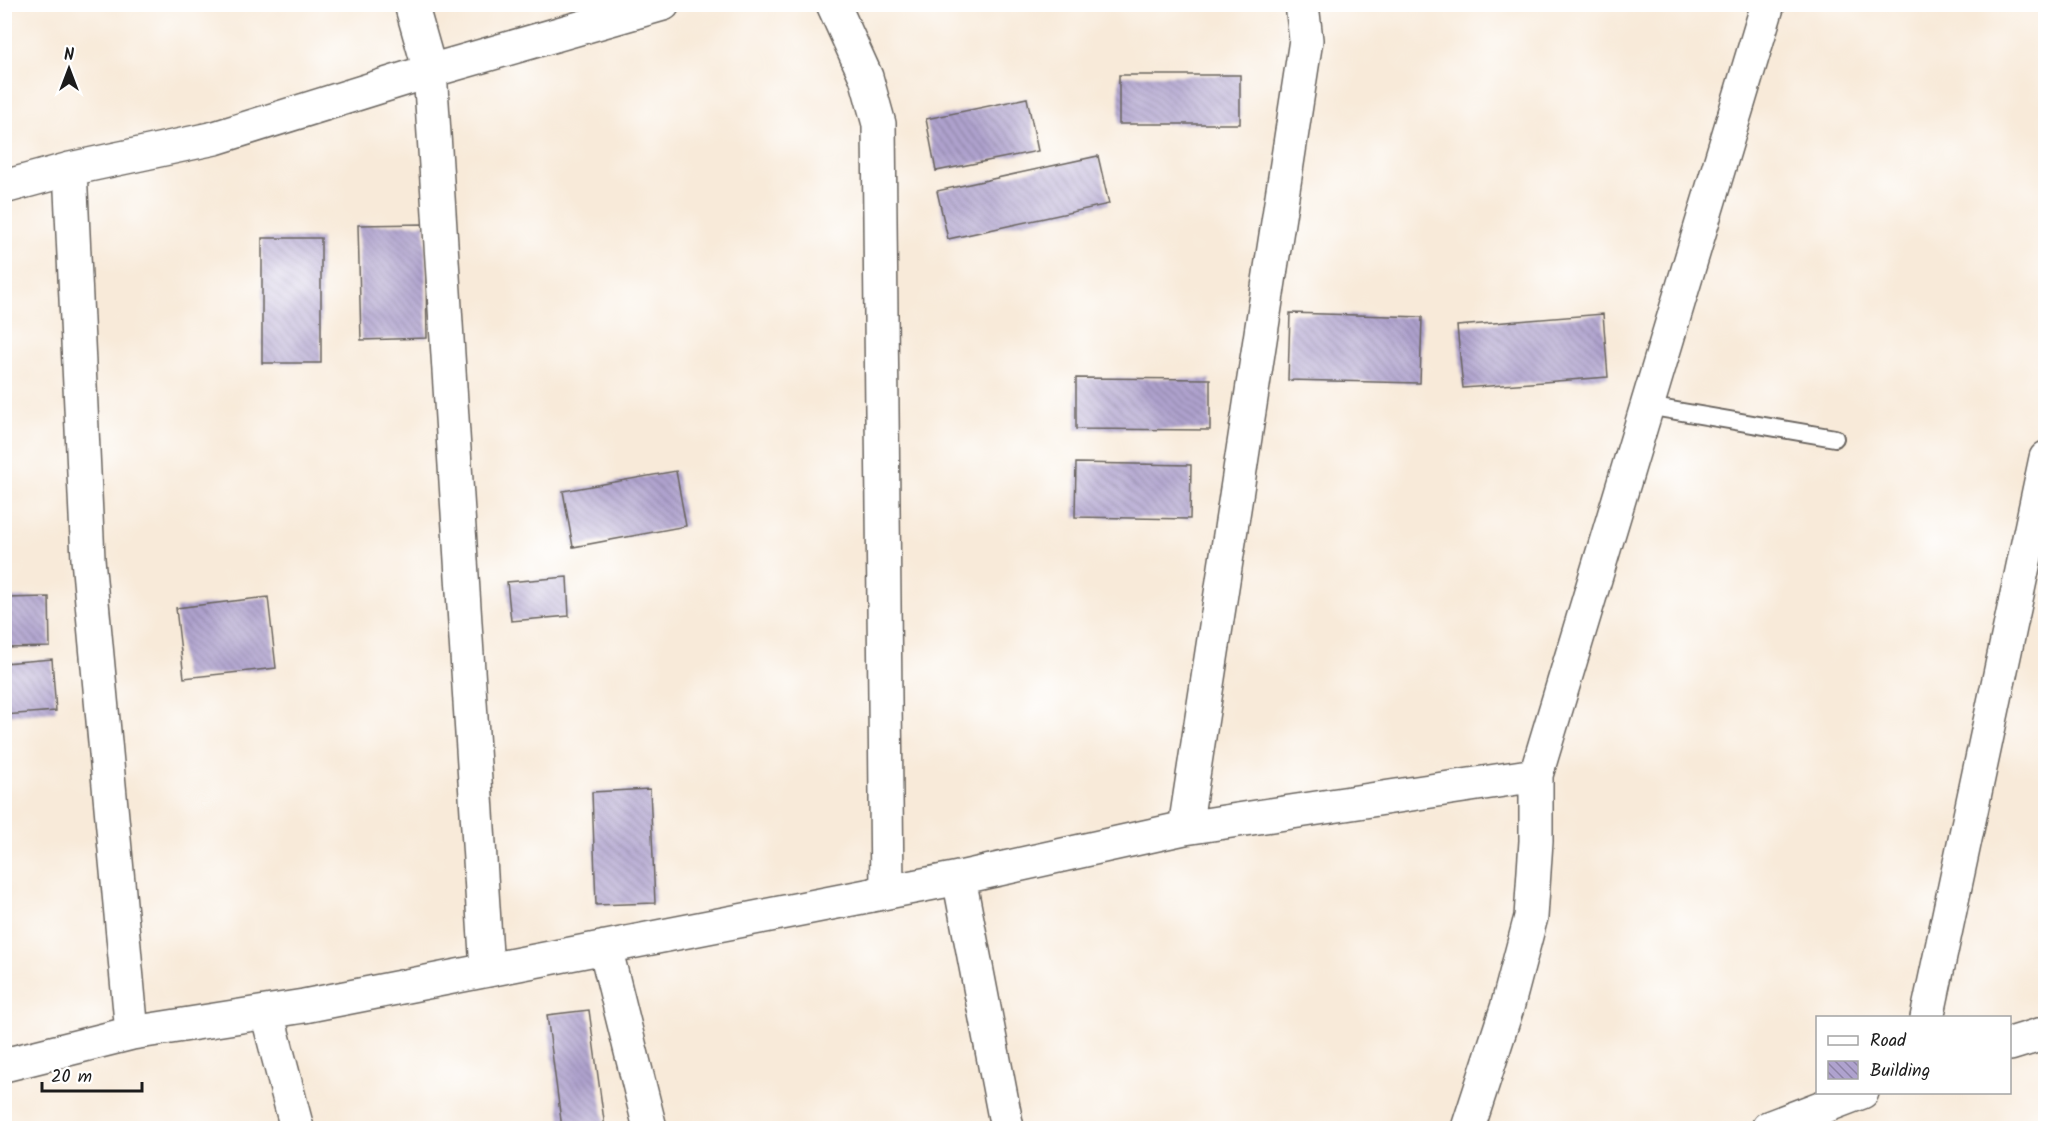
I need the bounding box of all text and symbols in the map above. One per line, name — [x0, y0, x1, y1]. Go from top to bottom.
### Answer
north arrow — [39, 39, 99, 99]
text: N — [64, 43, 74, 68]
legend — [1816, 1016, 2011, 1094]
text: Road — [1870, 1027, 1907, 1056]
scale bar — [42, 1055, 142, 1093]
text: Building — [1870, 1057, 1930, 1086]
text: 20 m — [51, 1063, 92, 1092]

